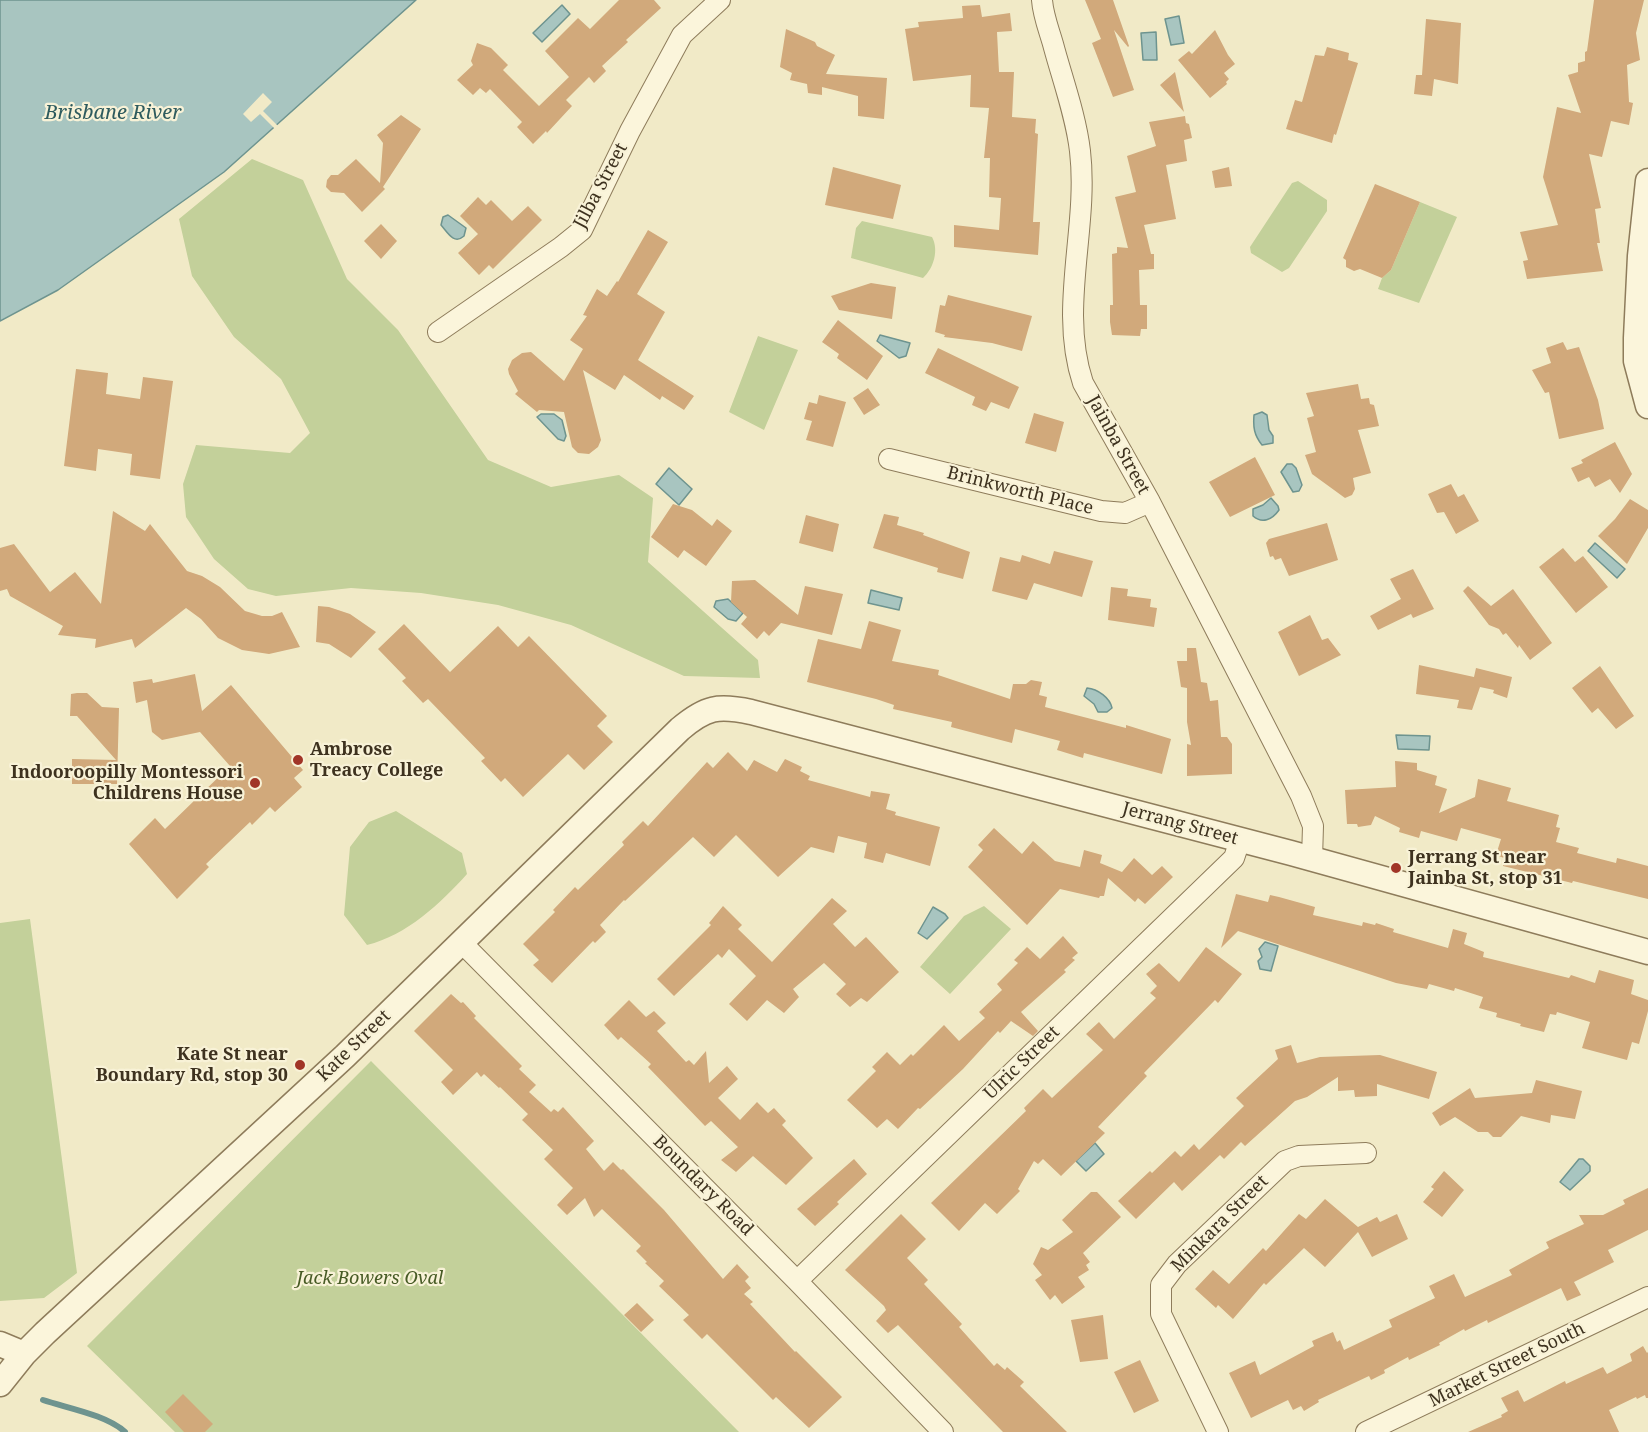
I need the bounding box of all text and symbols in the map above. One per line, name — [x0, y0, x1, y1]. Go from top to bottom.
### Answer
water label: Brisbane River — [45, 101, 181, 125]
street label: Jilba Street — [569, 140, 633, 232]
street label: Jainba Street — [1082, 392, 1154, 498]
street label: Brinkworth Place — [945, 462, 1095, 520]
place label: Ambrose Treacy College — [310, 739, 443, 782]
marker: Ambrose Treacy College — [291, 753, 305, 767]
place label: Indooroopilly Montessori Childrens House — [11, 762, 243, 804]
marker: Indooroopilly Montessori Childrens House — [248, 776, 262, 790]
street label: Jerrang Street — [1120, 798, 1240, 850]
place label: Jerrang St near Jainba St, stop 31 — [1408, 847, 1563, 890]
marker: Jerrang St near Jainba St, stop 31 — [1389, 861, 1403, 875]
street label: Kate Street — [313, 1006, 395, 1086]
street label: Ulric Street — [980, 1022, 1064, 1104]
place label: Kate St near Boundary Rd, stop 30 — [96, 1044, 288, 1086]
marker: Kate St near Boundary Rd, stop 30 — [293, 1058, 307, 1072]
street label: Boundary Road — [648, 1131, 758, 1241]
street label: Minkara Street — [1167, 1171, 1273, 1277]
park label: Jack Bowers Oval — [297, 1268, 443, 1290]
street label: Market Street South — [1426, 1318, 1588, 1412]

